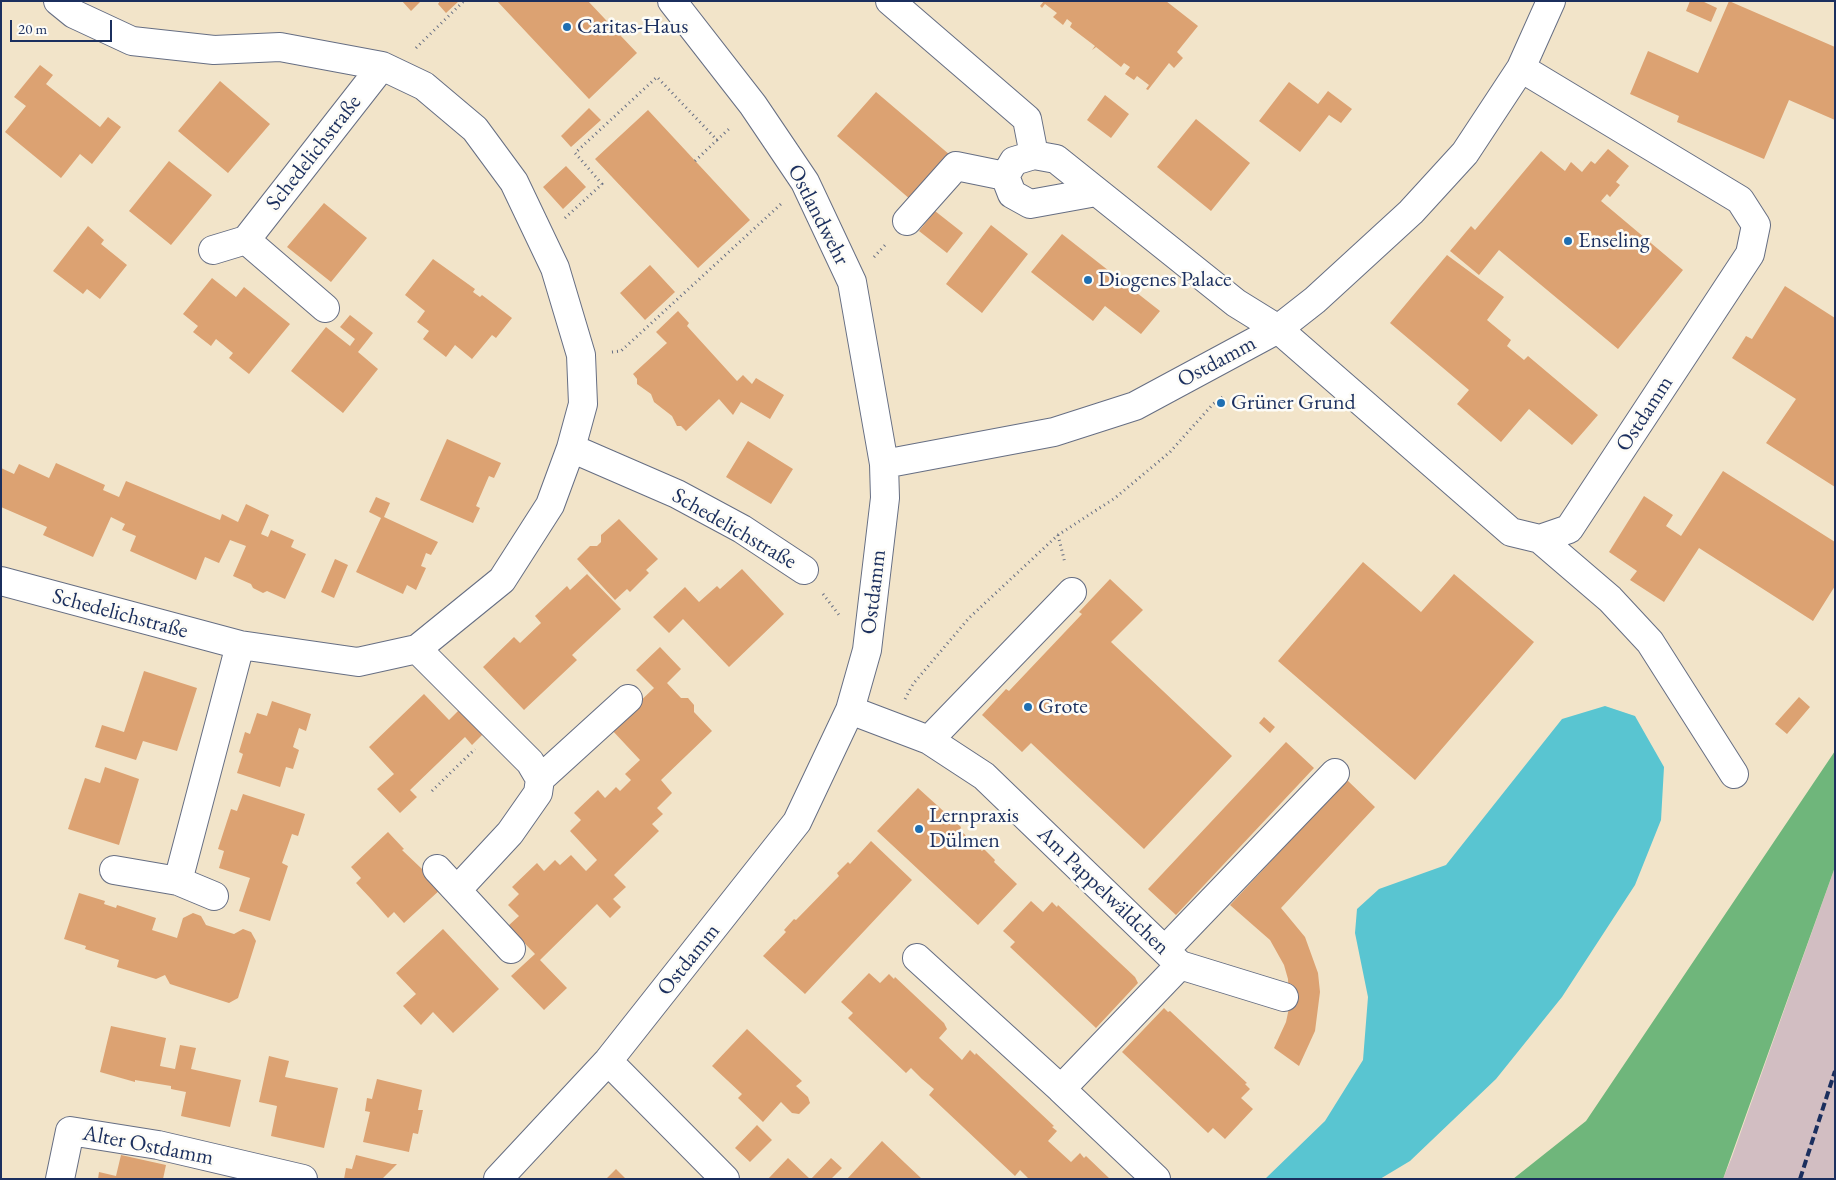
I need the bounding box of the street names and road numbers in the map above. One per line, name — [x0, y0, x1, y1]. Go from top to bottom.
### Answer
street label: Schedelichstraße — [261, 90, 367, 216]
street label: Ostlandwehr — [781, 160, 855, 270]
street label: Ostdamm — [1173, 330, 1261, 394]
street label: Ostdamm — [1611, 371, 1679, 457]
street label: Schedelichstraße — [667, 483, 801, 575]
street label: Ostdamm — [856, 548, 892, 636]
street label: Schedelichstraße — [49, 583, 191, 645]
street label: Am Pappelwäldchen — [1031, 821, 1175, 961]
street label: Ostdamm — [652, 919, 726, 1001]
street label: Alter Ostdamm — [80, 1120, 216, 1172]

